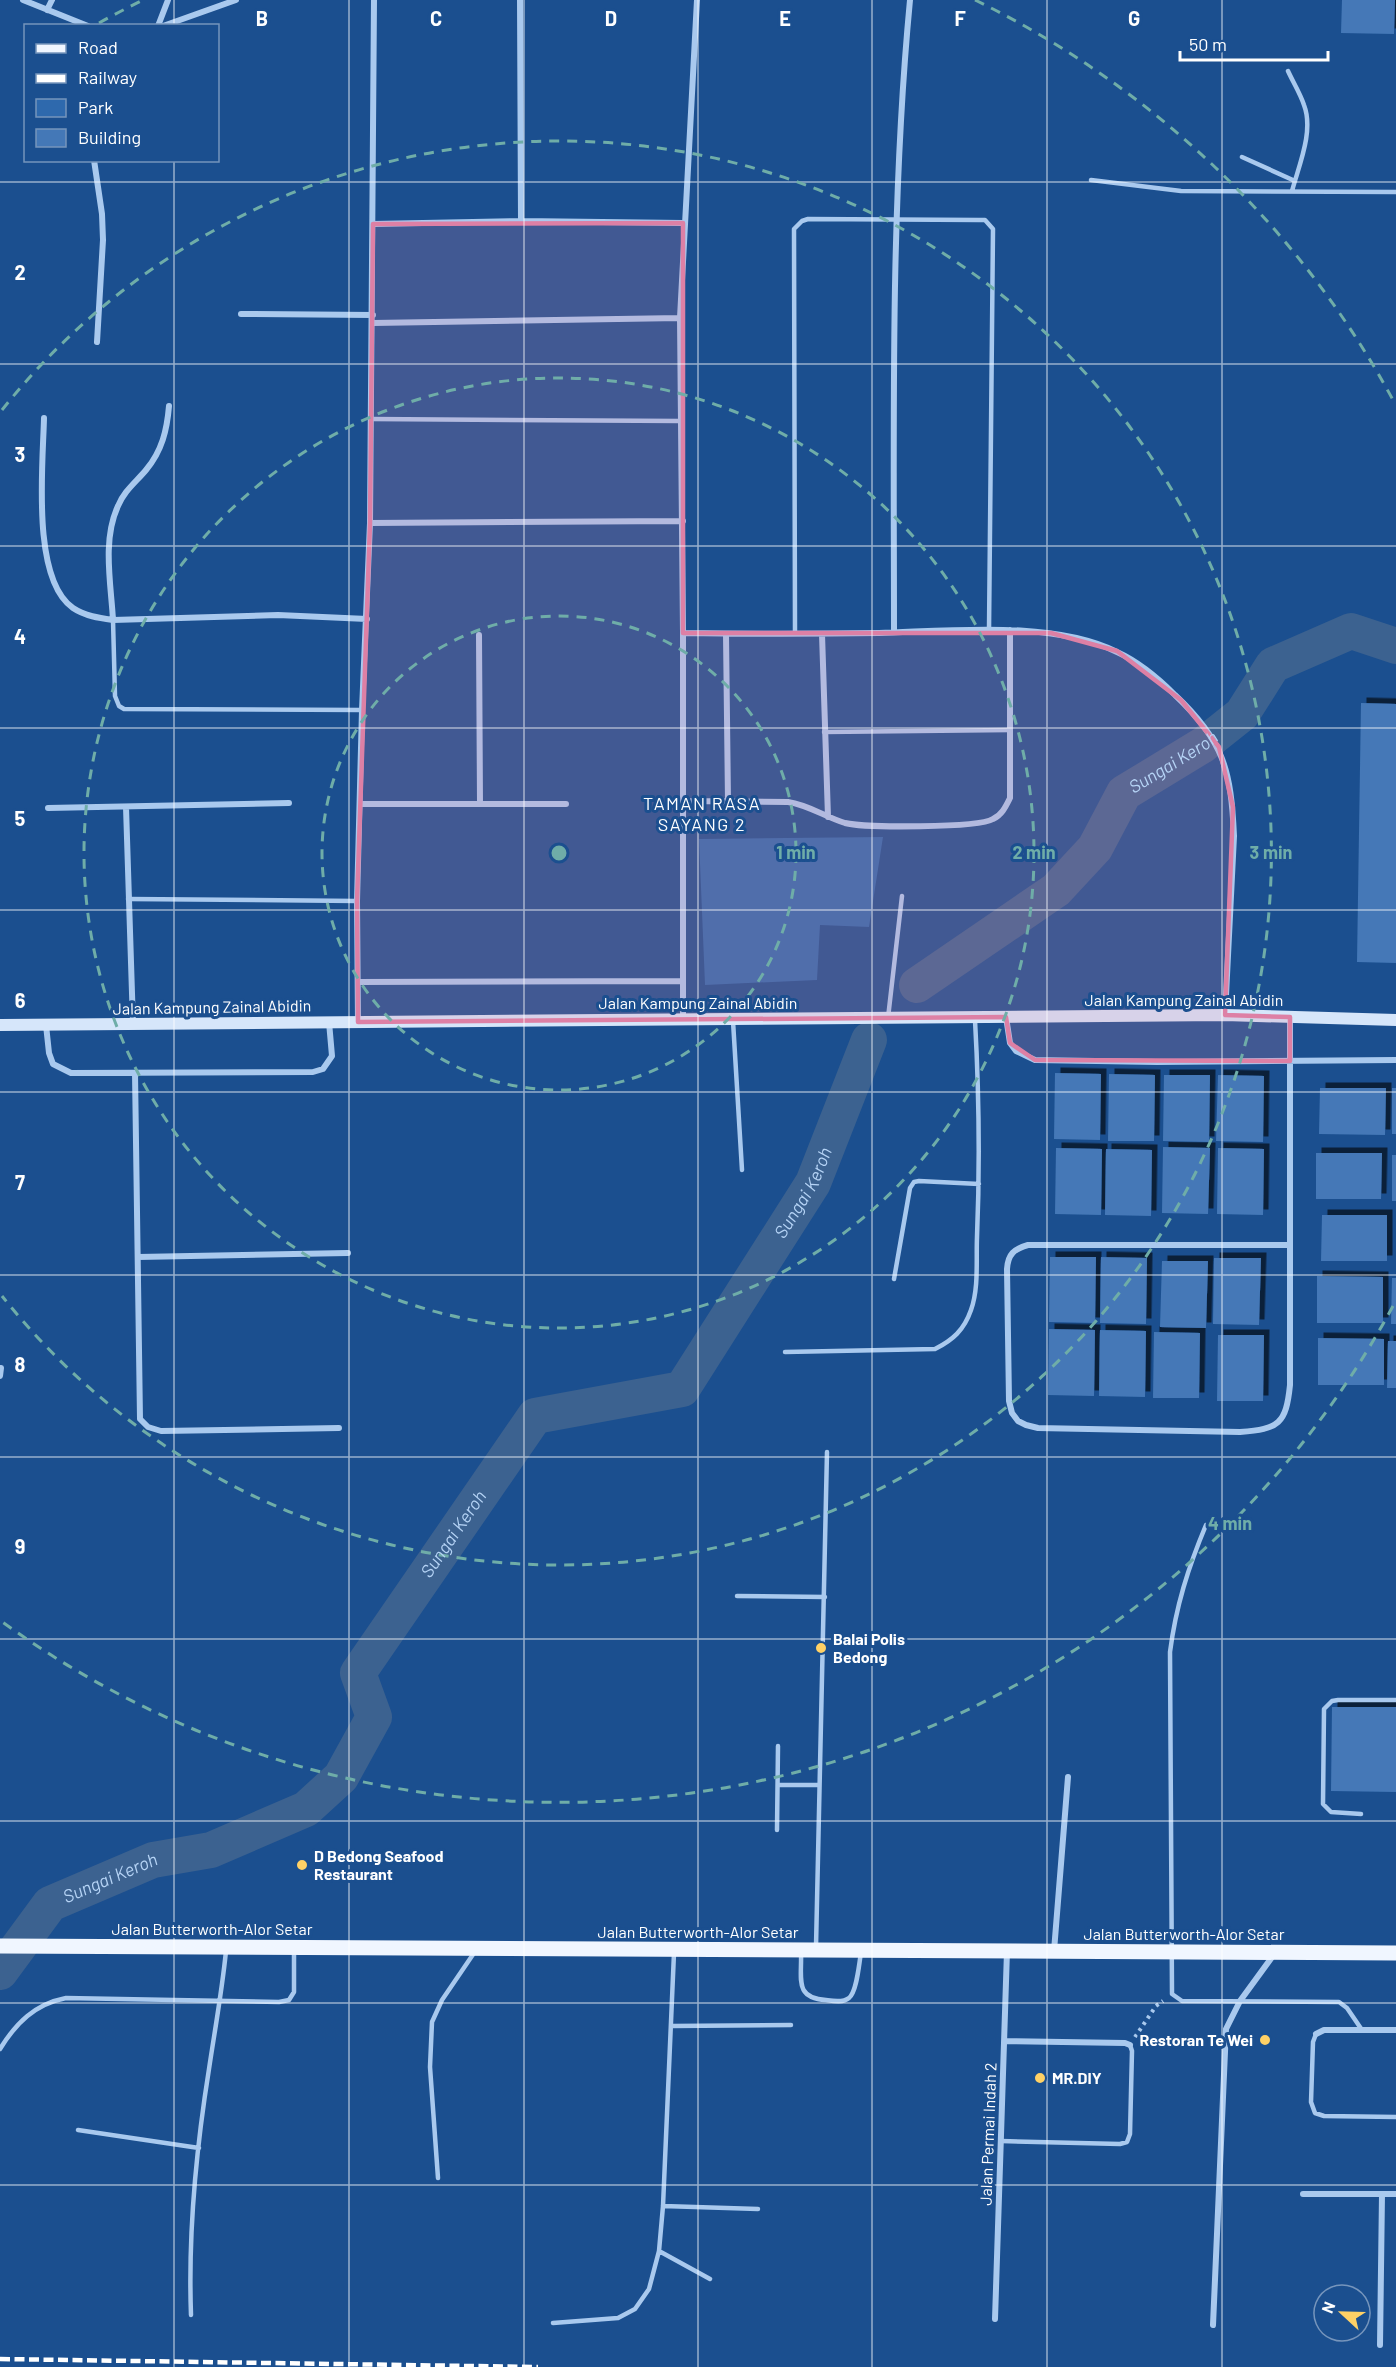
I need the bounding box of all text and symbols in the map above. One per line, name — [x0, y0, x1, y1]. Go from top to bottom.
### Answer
text: B — [256, 6, 268, 30]
text: C — [430, 6, 442, 30]
text: D — [605, 6, 617, 30]
text: E — [779, 6, 791, 30]
text: F — [954, 6, 966, 30]
text: G — [1128, 6, 1140, 30]
legend — [24, 24, 219, 162]
scale bar — [1180, 24, 1328, 62]
text: 50 m — [1189, 33, 1227, 55]
text: Road — [78, 36, 118, 58]
text: Railway — [78, 66, 137, 88]
text: Park — [78, 96, 113, 118]
text: Building — [78, 126, 141, 148]
text: 2 — [14, 260, 26, 284]
text: 3 — [15, 442, 25, 466]
text: 4 — [14, 624, 26, 648]
water label: Sungai Keroh — [1124, 726, 1222, 798]
district label: TAMAN RASA SAYANG 2 — [643, 792, 761, 835]
text: 5 — [15, 806, 26, 830]
text: 1 min — [776, 841, 816, 863]
text: 2 min — [1012, 841, 1056, 863]
text: 3 min — [1250, 841, 1292, 863]
centre of rings — [549, 843, 569, 863]
text: 6 — [15, 988, 26, 1012]
street label: Jalan Kampung Zainal Abidin — [1085, 990, 1283, 1009]
street label: Jalan Kampung Zainal Abidin — [599, 993, 797, 1012]
street label: Jalan Kampung Zainal Abidin — [112, 995, 312, 1018]
water label: Sungai Keroh — [769, 1144, 836, 1242]
text: 7 — [15, 1170, 25, 1194]
text: 8 — [15, 1352, 26, 1376]
water label: Sungai Keroh — [415, 1486, 490, 1581]
text: 4 min — [1208, 1512, 1252, 1534]
text: 9 — [15, 1534, 25, 1558]
place label: Balai Polis Bedong — [833, 1629, 905, 1666]
marker: Balai Polis Bedong — [814, 1641, 828, 1655]
place label: D Bedong Seafood Restaurant — [314, 1846, 444, 1883]
water label: Sungai Keroh — [59, 1847, 161, 1907]
marker: D Bedong Seafood Restaurant — [295, 1858, 309, 1872]
street label: Jalan Butterworth-Alor Setar — [111, 1919, 313, 1938]
street label: Jalan Butterworth-Alor Setar — [597, 1922, 799, 1941]
street label: Jalan Butterworth-Alor Setar — [1083, 1924, 1285, 1943]
place label: Restoran Te Wei — [1140, 2030, 1253, 2049]
marker: Restoran Te Wei — [1258, 2033, 1272, 2047]
street label: Jalan Permai Indah 2 — [976, 2062, 999, 2206]
place label: MR.DIY — [1052, 2068, 1102, 2087]
marker: MR.DIY — [1033, 2071, 1047, 2085]
north arrow — [1312, 2283, 1372, 2343]
text: N — [1317, 2299, 1338, 2316]

